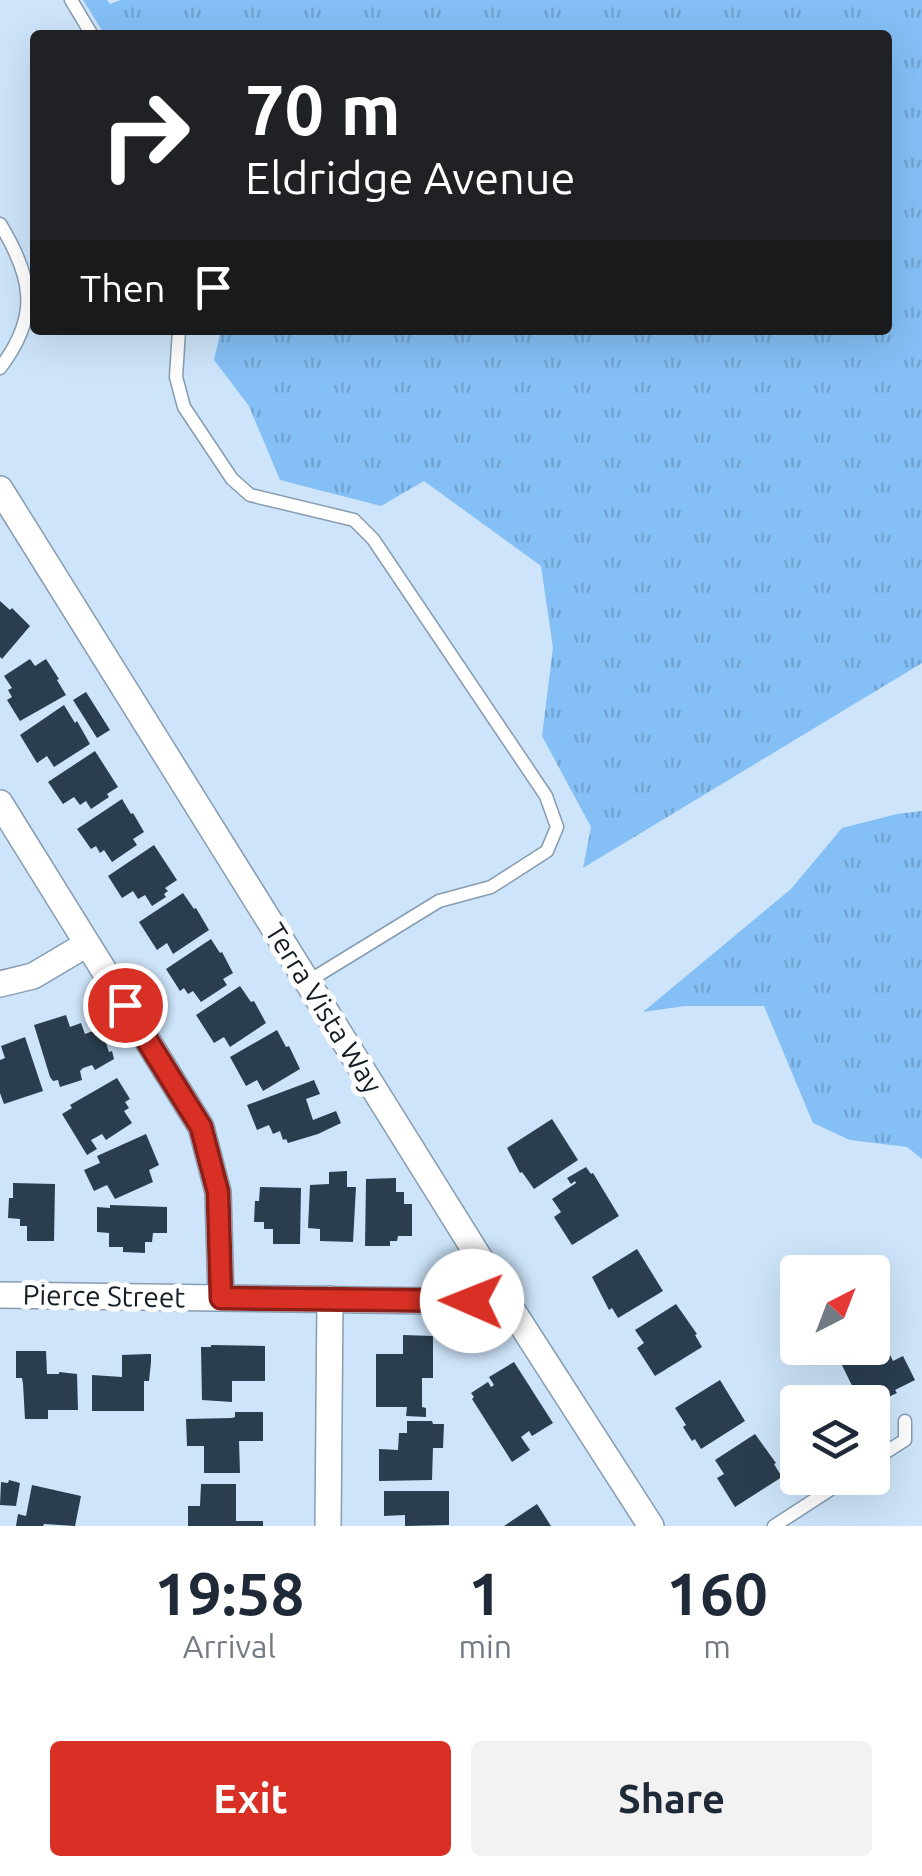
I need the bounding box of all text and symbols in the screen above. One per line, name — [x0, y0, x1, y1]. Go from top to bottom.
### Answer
icon: right — [80, 70, 210, 200]
text: 70 m — [245, 70, 401, 148]
text: Eldridge Avenue — [245, 152, 575, 203]
icon: arrive — [186, 260, 241, 315]
text: Then — [80, 267, 166, 309]
street label: Terra Vista Way — [260, 917, 389, 1098]
pin — [83, 963, 168, 1048]
icon: arrive — [98, 978, 153, 1033]
position arrow — [420, 1249, 524, 1353]
north arrow — [780, 1255, 890, 1365]
map controls — [780, 1255, 890, 1495]
street label: Pierce Street — [22, 1279, 186, 1312]
button: layers — [780, 1385, 890, 1495]
text: 19:58 — [154, 1559, 304, 1626]
text: 1 — [468, 1559, 502, 1626]
text: 160 — [666, 1559, 768, 1626]
text: Arrival — [183, 1628, 276, 1664]
text: min — [458, 1628, 512, 1664]
text: m — [703, 1628, 731, 1664]
button: Exit — [50, 1741, 451, 1856]
button: Share — [471, 1741, 872, 1856]

